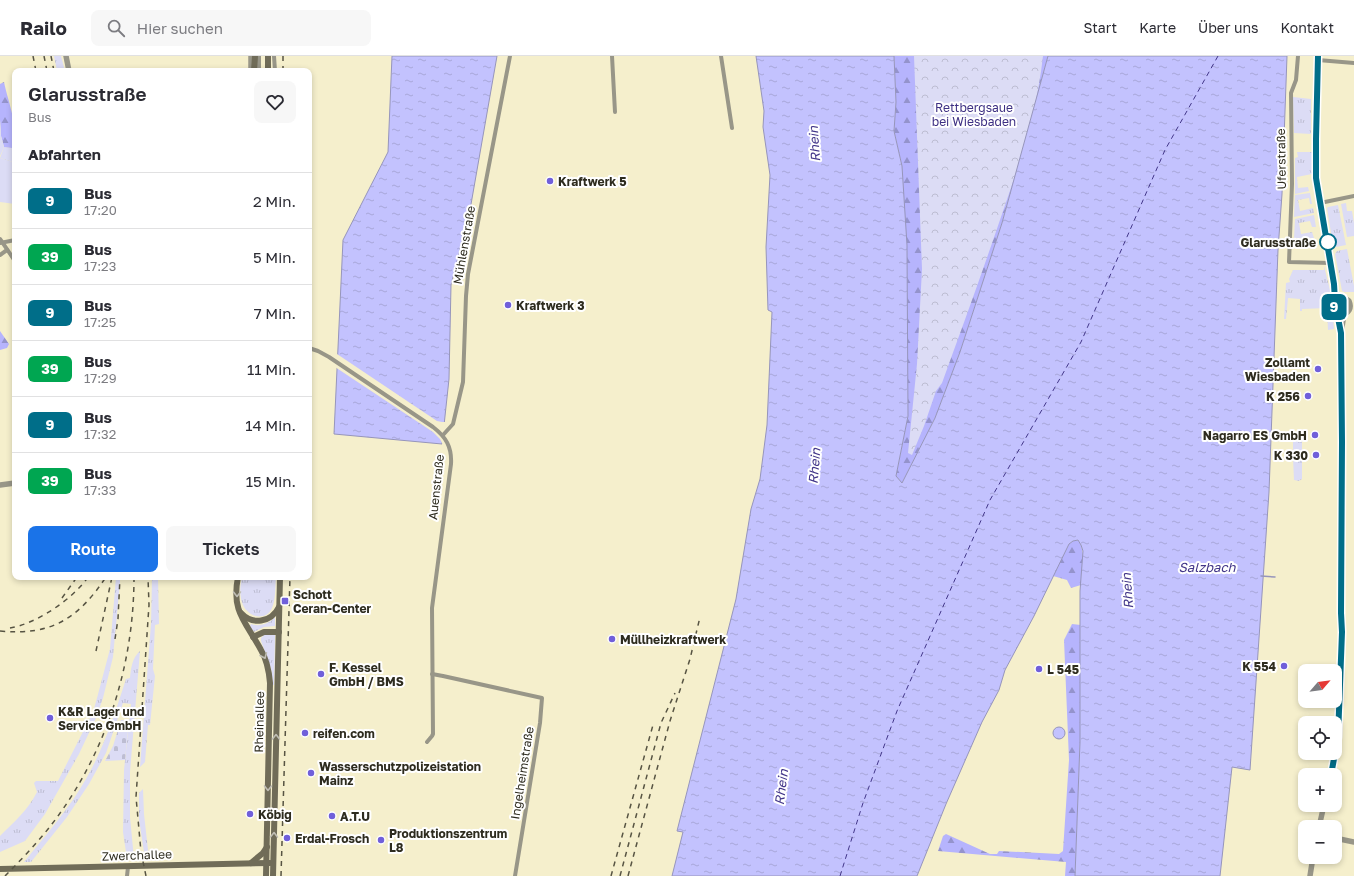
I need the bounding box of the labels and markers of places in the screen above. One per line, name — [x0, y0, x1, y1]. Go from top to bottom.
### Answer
place label: Kraftwerk 5 — [558, 174, 627, 189]
marker: Kraftwerk 5 — [545, 176, 555, 186]
marker: Glarusstraße — [1319, 233, 1337, 251]
place label: Glarusstraße — [1241, 235, 1316, 250]
place label: Kraftwerk 3 — [516, 298, 585, 313]
marker: Kraftwerk 3 — [503, 300, 513, 310]
place label: Zollamt Wiesbaden — [1245, 355, 1310, 384]
marker: Zollamt Wiesbaden — [1313, 364, 1323, 374]
place label: K 256 — [1266, 389, 1300, 404]
marker: K 256 — [1303, 391, 1313, 401]
place label: Nagarro ES GmbH — [1203, 428, 1307, 443]
marker: Nagarro ES GmbH — [1310, 430, 1320, 440]
place label: K 330 — [1274, 448, 1308, 463]
marker: K 330 — [1311, 450, 1321, 460]
place label: Schott Ceran-Center — [293, 587, 372, 616]
marker: Schott Ceran-Center — [280, 596, 290, 606]
place label: Müllheizkraftwerk — [620, 632, 726, 647]
marker: Müllheizkraftwerk — [607, 634, 617, 644]
place label: K 554 — [1242, 659, 1276, 674]
place label: F. Kessel GmbH / BMS — [329, 660, 404, 689]
marker: K 554 — [1279, 661, 1289, 671]
place label: L 545 — [1047, 662, 1079, 677]
marker: L 545 — [1034, 664, 1044, 674]
marker: F. Kessel GmbH / BMS — [316, 669, 326, 679]
place label: K&R Lager und Service GmbH — [58, 704, 144, 733]
marker: K&R Lager und Service GmbH — [45, 713, 55, 723]
place label: reifen.com — [313, 726, 375, 741]
marker: reifen.com — [300, 728, 310, 738]
place label: Wasserschutzpolizeistation Mainz — [319, 759, 481, 788]
marker: Wasserschutzpolizeistation Mainz — [306, 768, 316, 778]
place label: Köbig — [258, 807, 292, 822]
marker: Köbig — [245, 809, 255, 819]
place label: A.T.U — [340, 809, 370, 824]
marker: A.T.U — [327, 811, 337, 821]
place label: Produktionszentrum L8 — [389, 826, 507, 855]
place label: Erdal-Frosch — [295, 831, 369, 846]
marker: Erdal-Frosch — [282, 833, 292, 843]
marker: Produktionszentrum L8 — [376, 835, 386, 845]

